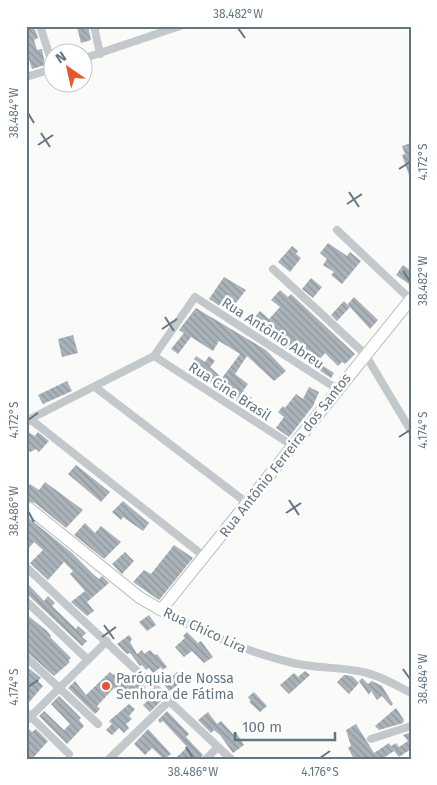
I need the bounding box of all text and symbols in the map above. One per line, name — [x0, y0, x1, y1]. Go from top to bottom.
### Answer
text: 38.482°W — [213, 7, 263, 21]
north arrow — [42, 42, 92, 92]
text: N — [52, 48, 70, 67]
text: 38.484°W — [7, 88, 21, 138]
text: 4.172°S — [416, 143, 430, 181]
text: 38.482°W — [416, 256, 430, 306]
street label: Rua Antônio Abreu — [218, 294, 327, 373]
street label: Rua Cine Brasil — [185, 358, 274, 424]
street label: Rua Antônio Ferreira dos Santos — [216, 370, 355, 541]
text: 4.172°S — [7, 401, 21, 439]
text: 4.174°S — [416, 411, 430, 449]
text: 38.486°W — [7, 486, 21, 536]
street label: Rua Chico Lira — [161, 604, 249, 657]
text: 38.484°W — [416, 654, 430, 704]
text: 4.174°S — [7, 668, 21, 706]
place label: Paróquia de Nossa Senhora de Fátima — [116, 670, 234, 703]
marker: Paróquia de Nossa Senhora de Fátima — [100, 680, 112, 692]
scale bar — [235, 710, 334, 742]
text: 100 m — [242, 718, 282, 736]
text: 38.486°W — [168, 765, 218, 779]
text: 4.176°S — [301, 765, 339, 779]

